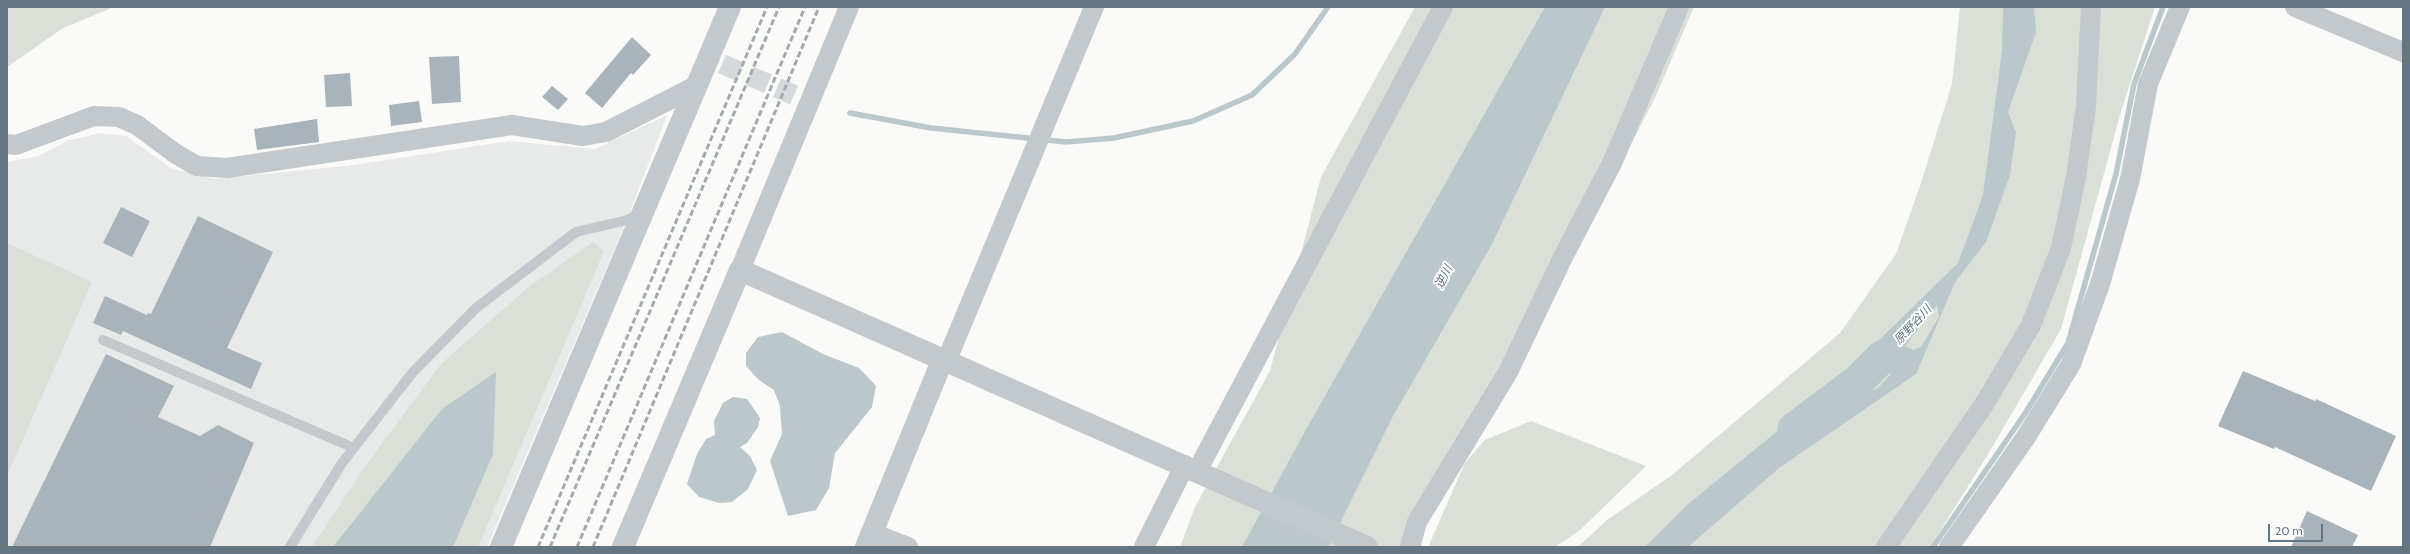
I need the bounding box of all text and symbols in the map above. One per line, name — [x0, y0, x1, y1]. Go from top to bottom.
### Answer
water label: 逆川 — [1432, 263, 1456, 291]
water label: 原野谷川 — [1891, 303, 1935, 347]
scale bar — [2270, 516, 2325, 542]
text: 20 m — [2275, 523, 2303, 538]

